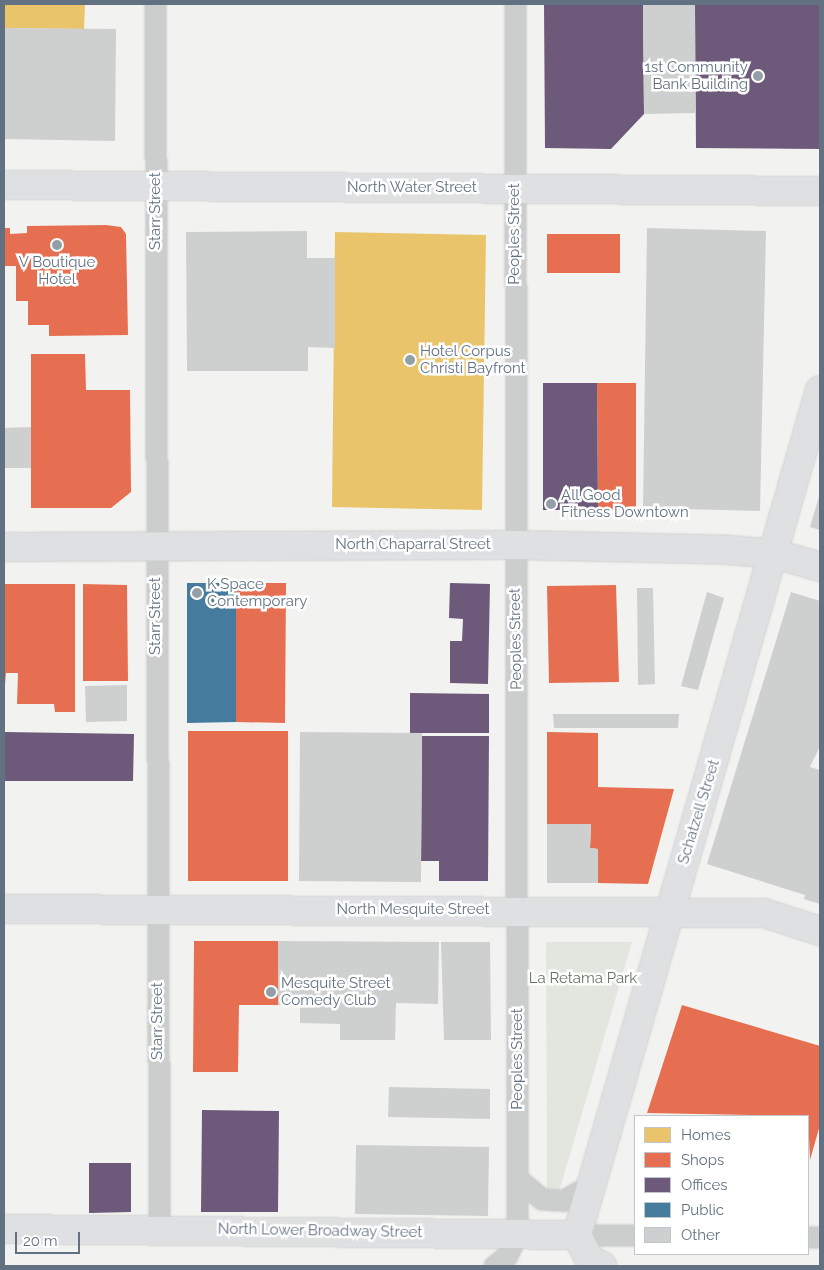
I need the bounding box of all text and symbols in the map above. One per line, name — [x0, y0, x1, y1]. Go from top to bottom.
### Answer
place label: 1st Community Bank Building — [645, 58, 748, 93]
marker: 1st Community Bank Building — [752, 70, 764, 82]
street label: Starr Street — [147, 172, 165, 250]
street label: North Water Street — [347, 179, 477, 197]
street label: Peoples Street — [506, 183, 524, 285]
marker: V Boutique Hotel — [51, 239, 63, 251]
place label: V Boutique Hotel — [18, 253, 96, 288]
place label: Hotel Corpus Christi Bayfront — [420, 342, 526, 377]
marker: Hotel Corpus Christi Bayfront — [404, 354, 416, 366]
place label: All Good Fitness Downtown — [561, 486, 689, 521]
marker: All Good Fitness Downtown — [545, 498, 557, 510]
street label: North Chaparral Street — [335, 536, 491, 554]
place label: K Space Contemporary — [207, 575, 307, 610]
street label: Starr Street — [147, 577, 165, 655]
marker: K Space Contemporary — [191, 587, 203, 599]
street label: Peoples Street — [506, 588, 526, 690]
street label: Schatzell Street — [674, 757, 724, 867]
street label: North Mesquite Street — [337, 901, 489, 919]
park label: La Retama Park — [529, 970, 637, 988]
place label: Mesquite Street Comedy Club — [281, 974, 391, 1009]
street label: Starr Street — [149, 982, 167, 1060]
marker: Mesquite Street Comedy Club — [265, 986, 277, 998]
street label: Peoples Street — [509, 1008, 527, 1110]
legend — [634, 1115, 809, 1255]
text: Homes — [681, 1126, 731, 1144]
text: Shops — [681, 1151, 724, 1169]
text: Offices — [681, 1176, 728, 1194]
text: Public — [681, 1201, 724, 1219]
street label: North Lower Broadway Street — [217, 1220, 423, 1242]
scale bar — [18, 1222, 82, 1254]
text: Other — [681, 1226, 720, 1244]
text: 20 m — [23, 1232, 58, 1250]

